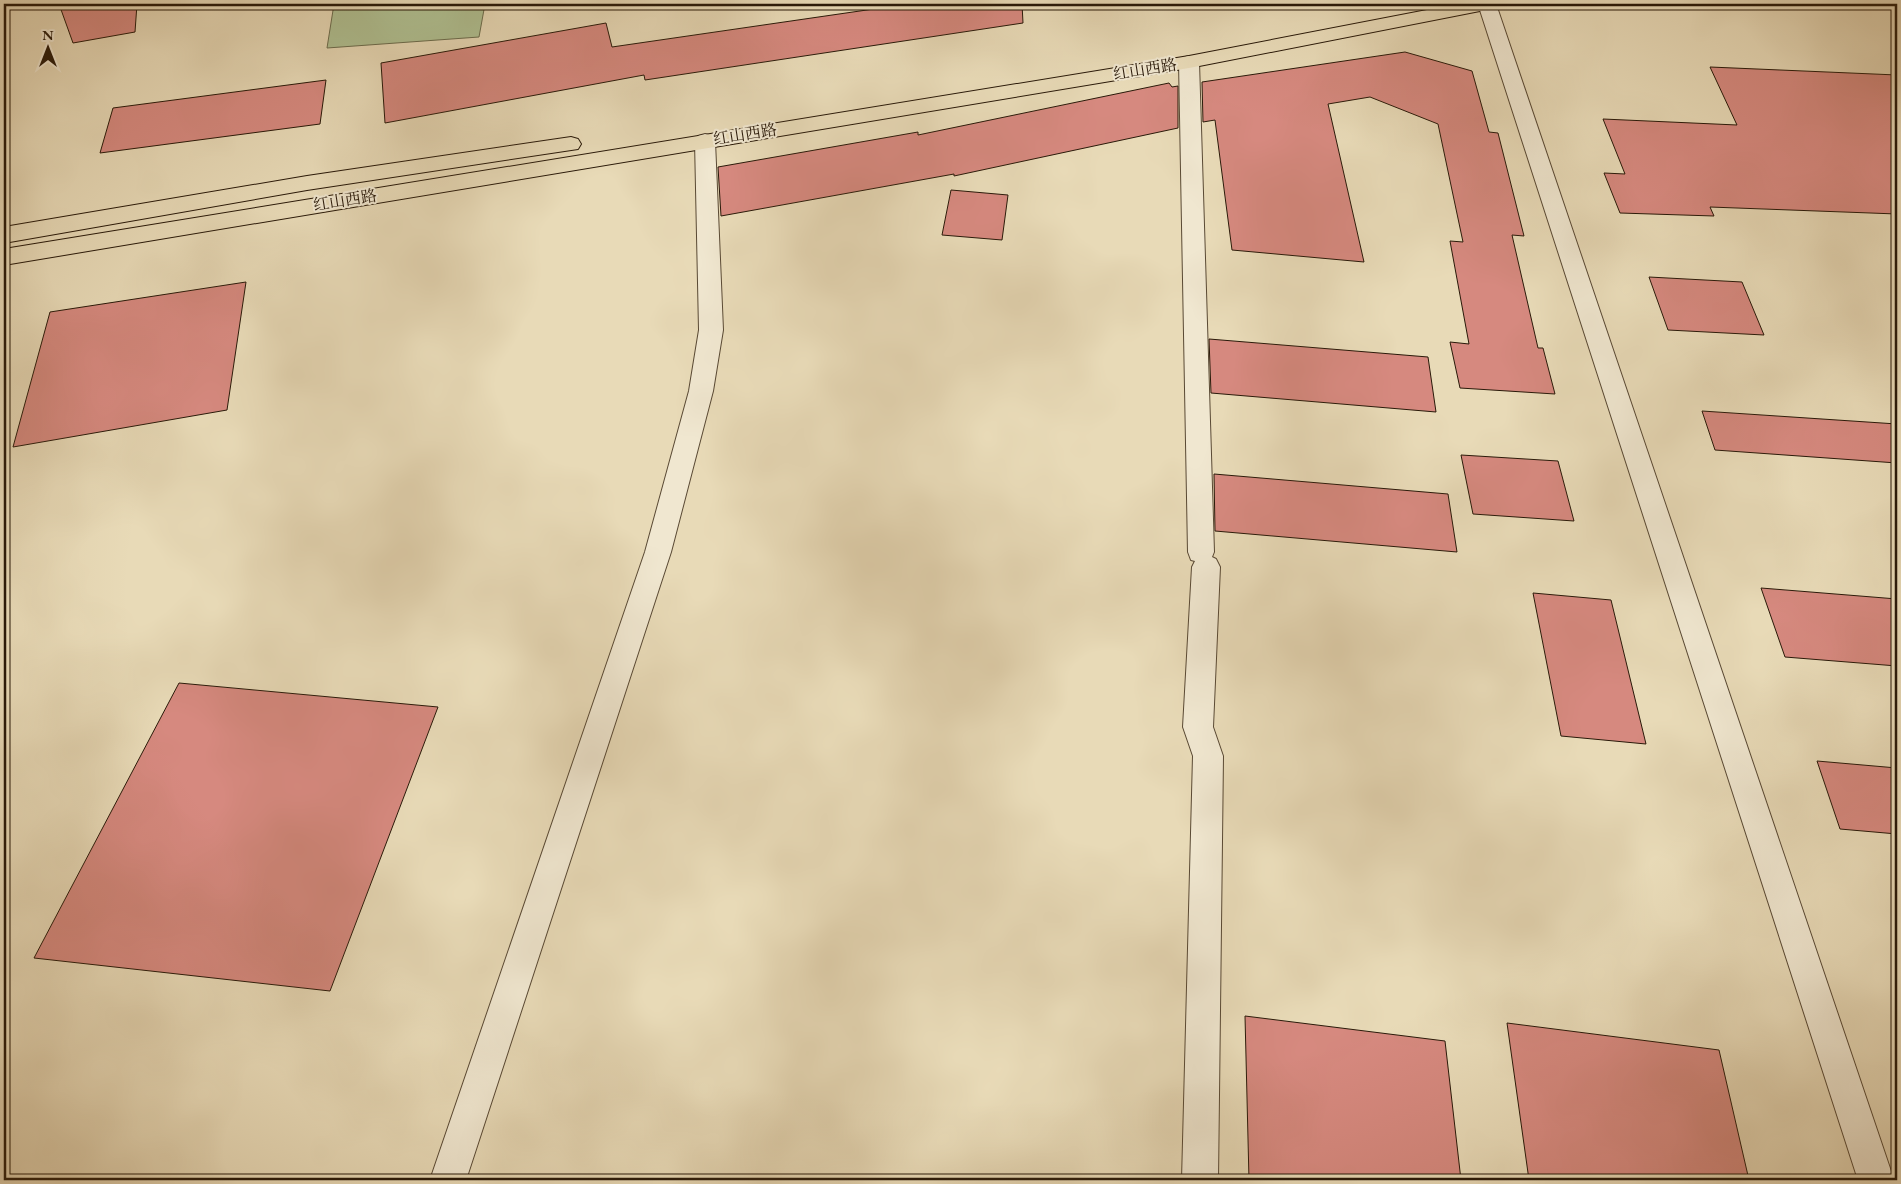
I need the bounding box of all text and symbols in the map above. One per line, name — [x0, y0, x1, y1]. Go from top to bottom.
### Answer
north arrow — [22, 22, 72, 72]
text: N — [42, 26, 54, 44]
street label: 红山西路 — [1112, 54, 1178, 84]
street label: 红山西路 — [712, 119, 778, 149]
street label: 红山西路 — [312, 185, 378, 215]

